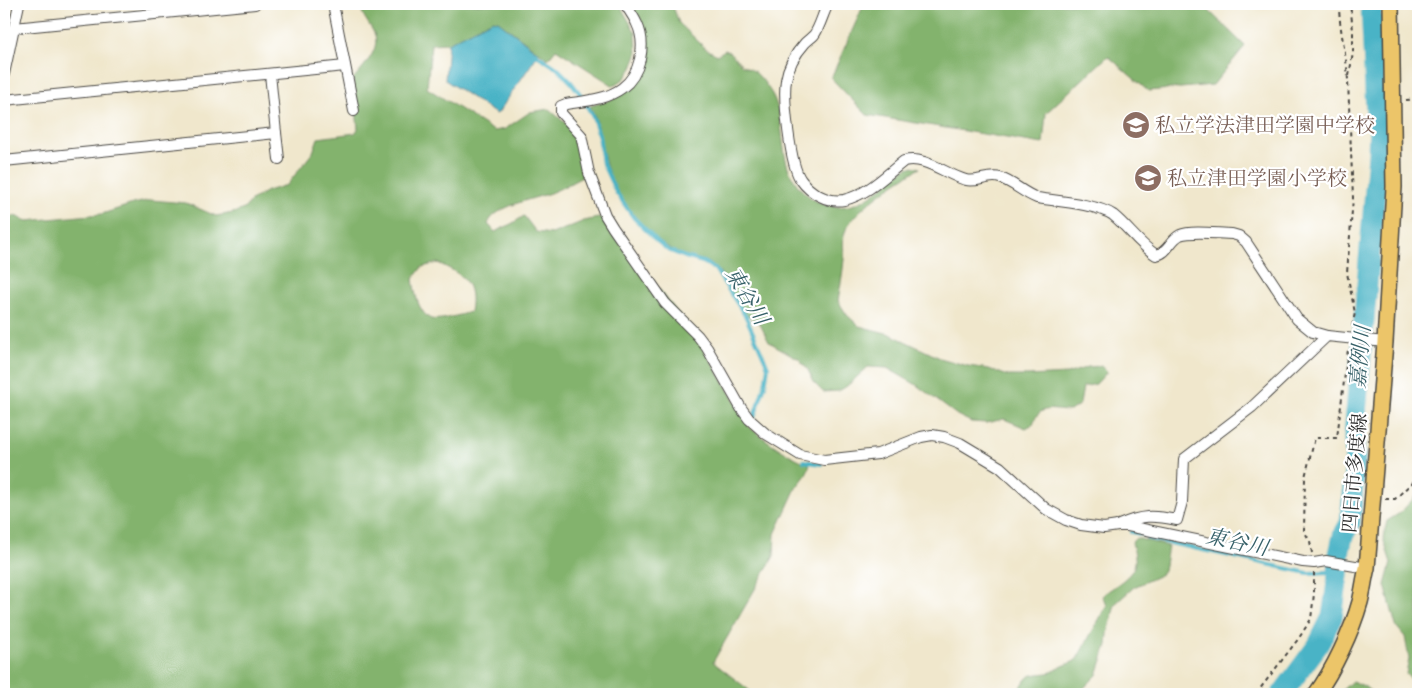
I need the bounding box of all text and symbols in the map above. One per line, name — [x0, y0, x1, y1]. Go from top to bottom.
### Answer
school or university icon: 私立学法津田学園中学校 — [1121, 110, 1151, 140]
place label: 私立学法津田学園中学校 — [1155, 112, 1375, 139]
school or university icon: 私立津田学園小学校 — [1133, 163, 1163, 193]
place label: 私立津田学園小学校 — [1167, 165, 1347, 192]
water label: 東谷川 — [719, 262, 776, 332]
water label: 嘉例川 — [1343, 322, 1377, 390]
street label: 四日市多度線 — [1336, 412, 1373, 534]
water label: 東谷川 — [1203, 522, 1273, 563]

